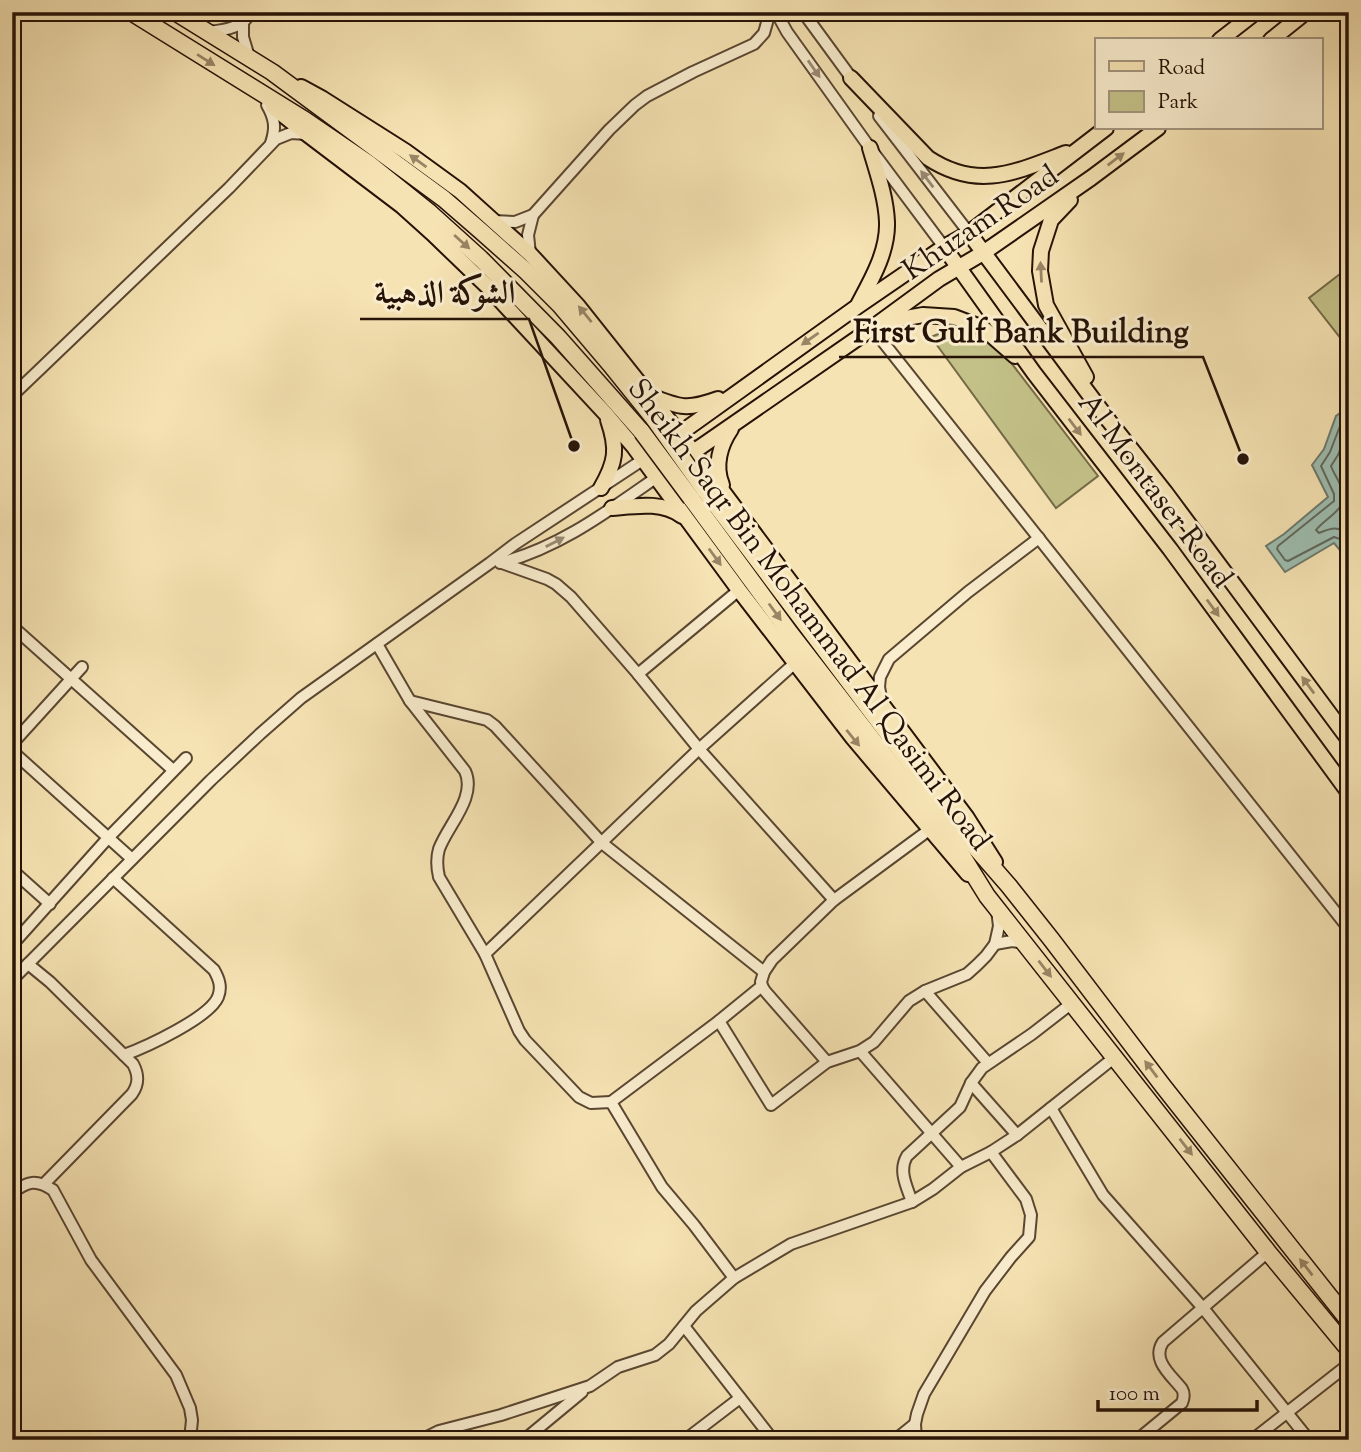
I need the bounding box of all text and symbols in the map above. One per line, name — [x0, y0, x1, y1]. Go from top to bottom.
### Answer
legend — [1095, 38, 1322, 130]
one-way arrow — [196, 53, 215, 66]
text: Road — [1158, 54, 1205, 84]
one-way arrow — [807, 60, 821, 78]
text: Park — [1158, 88, 1199, 118]
one-way arrow — [1107, 152, 1125, 166]
one-way arrow — [409, 154, 427, 168]
street label: Khuzam Road — [895, 156, 1068, 292]
one-way arrow — [921, 170, 935, 188]
one-way arrow — [453, 234, 471, 250]
one-way arrow — [1036, 260, 1047, 282]
callout: الشوكة الذهبية — [360, 266, 529, 319]
text: الشوكة الذهبية — [375, 272, 515, 318]
callout: First Gulf Bank Building — [839, 304, 1203, 357]
one-way arrow — [578, 306, 593, 323]
text: First Gulf Bank Building — [853, 311, 1189, 357]
one-way arrow — [801, 332, 819, 346]
street label: Sheikh Saqr Bin Mohammad Al Qasimi Road — [616, 370, 1000, 861]
street label: Al Montaser Road — [1066, 385, 1242, 598]
one-way arrow — [1068, 418, 1083, 436]
one-way arrow — [545, 537, 565, 548]
one-way arrow — [707, 548, 721, 566]
one-way arrow — [1206, 599, 1220, 618]
one-way arrow — [768, 603, 782, 621]
one-way arrow — [1301, 677, 1316, 695]
one-way arrow — [845, 728, 860, 746]
one-way arrow — [1037, 959, 1052, 977]
one-way arrow — [1143, 1061, 1158, 1079]
one-way arrow — [1178, 1138, 1193, 1156]
one-way arrow — [1299, 1259, 1314, 1277]
scale bar — [1098, 1368, 1258, 1412]
text: 100 m — [1109, 1380, 1160, 1410]

